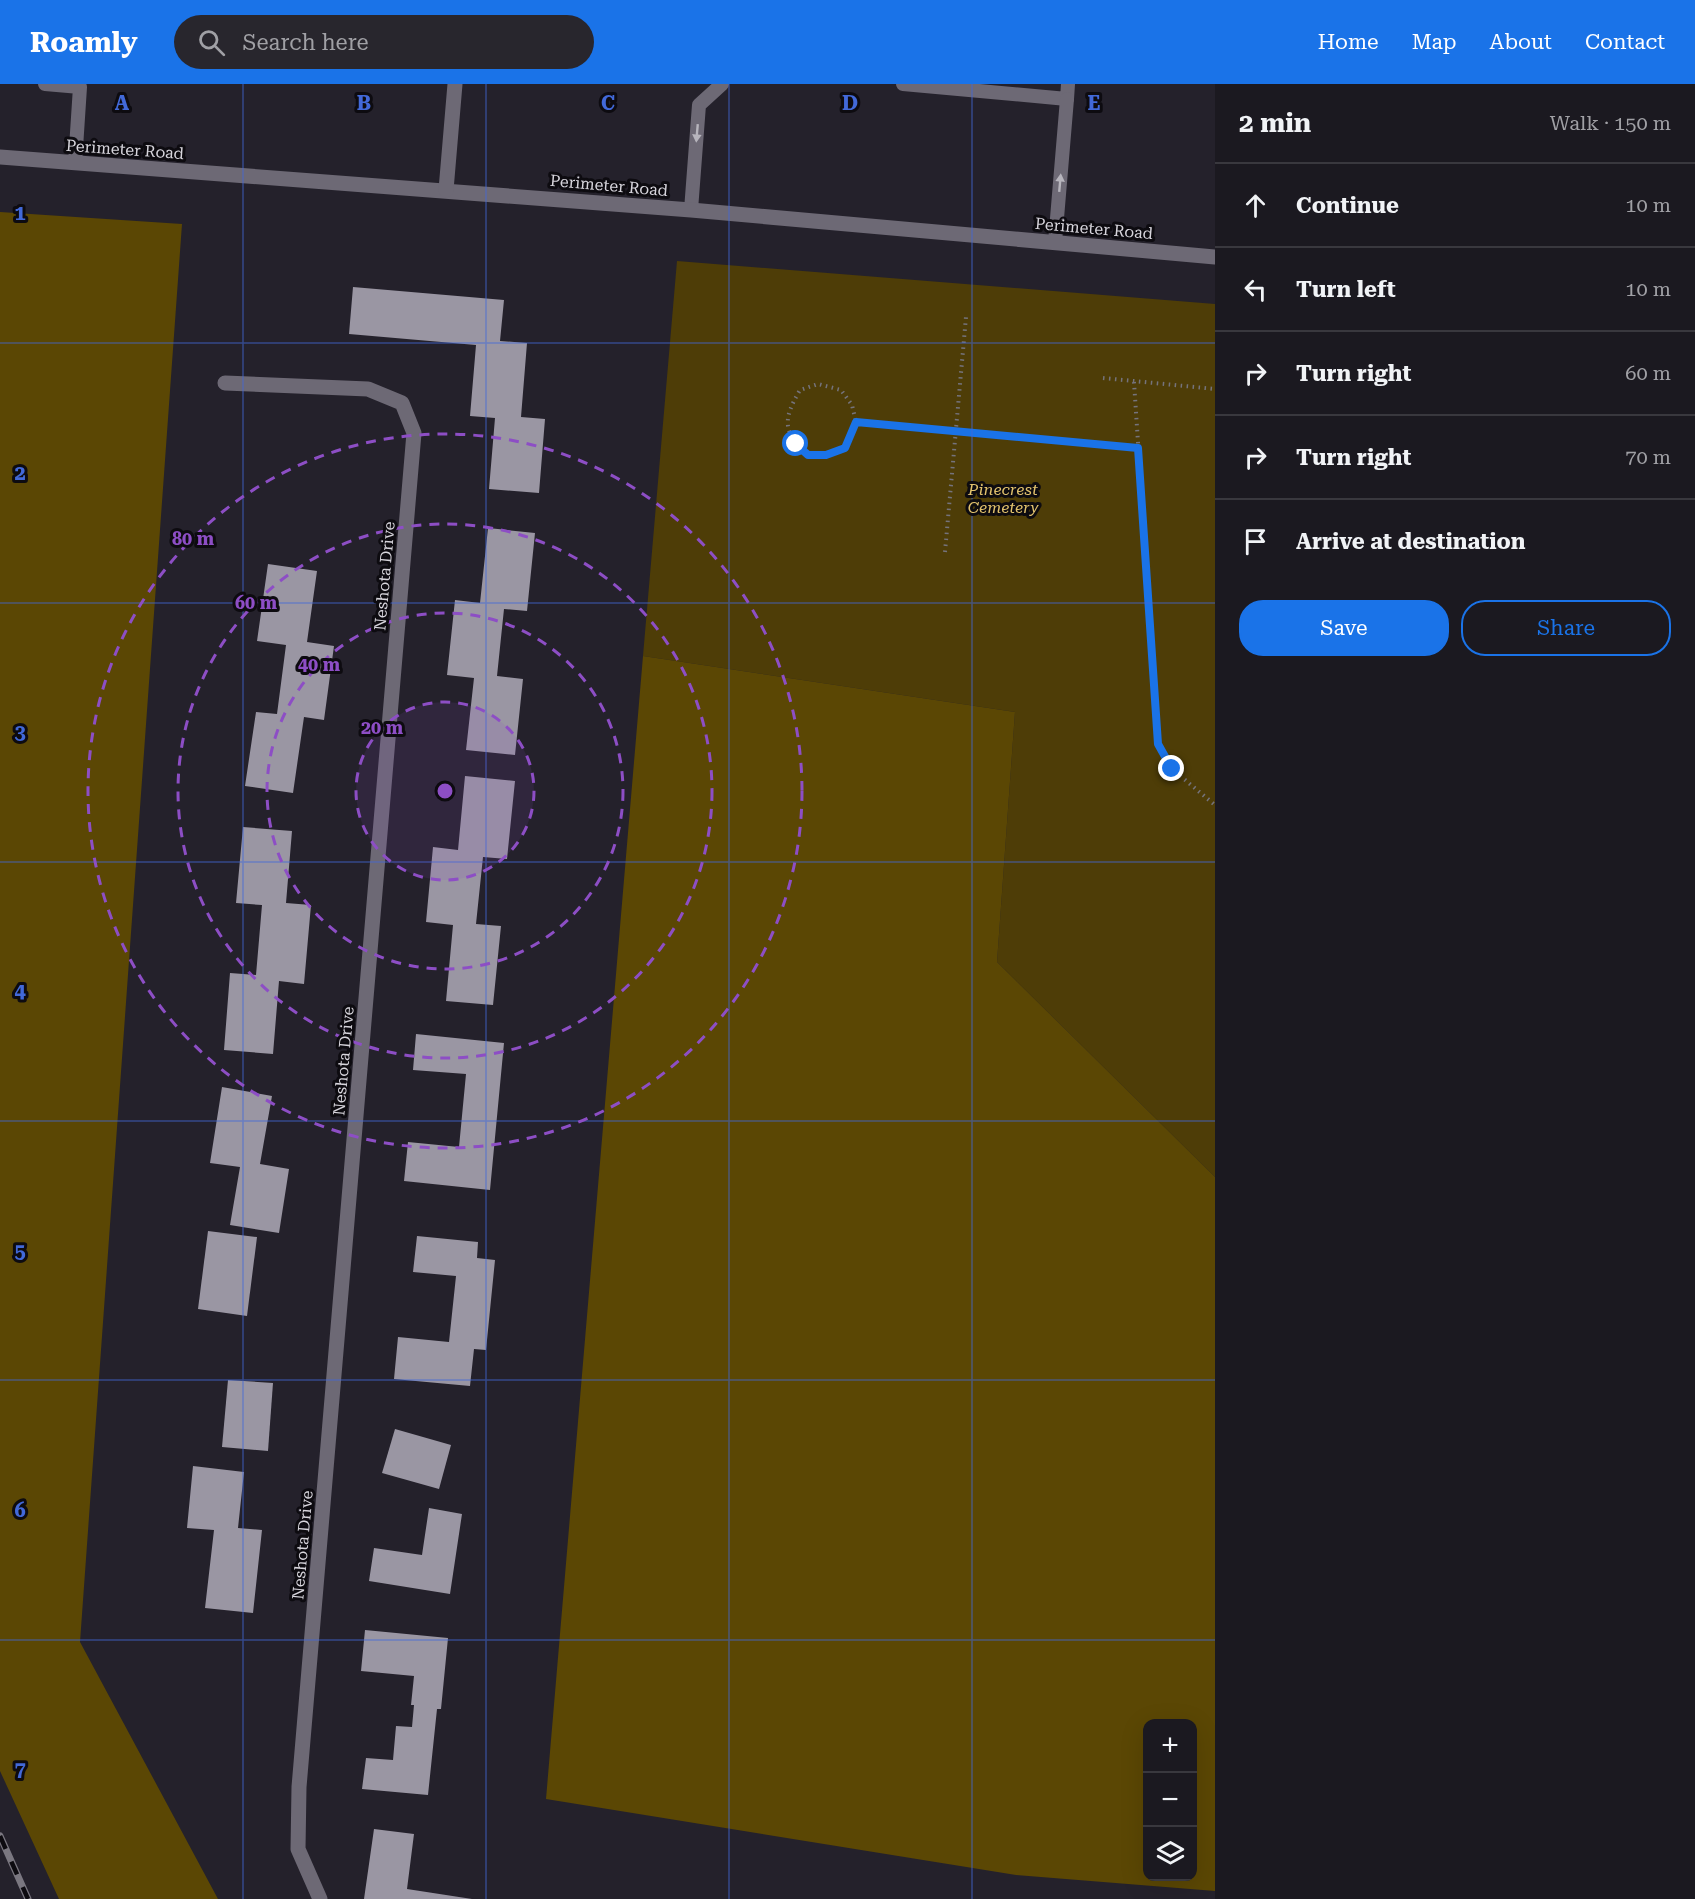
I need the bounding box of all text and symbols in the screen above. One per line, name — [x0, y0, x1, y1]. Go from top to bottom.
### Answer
search box — [174, 15, 594, 69]
text: Roamly — [30, 26, 138, 59]
icon: search — [195, 26, 228, 59]
text: Search here — [243, 30, 369, 55]
text: Home — [1318, 30, 1379, 54]
text: Map — [1412, 30, 1457, 54]
text: About — [1490, 30, 1552, 54]
text: Contact — [1585, 30, 1665, 54]
text: A — [115, 91, 130, 115]
text: B — [357, 91, 371, 115]
text: C — [601, 91, 615, 115]
text: D — [842, 91, 858, 115]
text: E — [1088, 91, 1101, 115]
text: 2 min — [1239, 108, 1311, 138]
text: Walk · 150 m — [1550, 111, 1671, 135]
one-way arrow — [692, 123, 702, 142]
street label: Perimeter Road — [65, 136, 185, 163]
street label: Perimeter Road — [549, 171, 669, 200]
one-way arrow — [1055, 174, 1065, 193]
icon: ahead — [1239, 189, 1272, 222]
text: Continue — [1296, 193, 1399, 218]
text: 10 m — [1625, 193, 1671, 217]
text: 1 — [14, 201, 26, 225]
street label: Perimeter Road — [1034, 214, 1154, 243]
icon: left — [1239, 273, 1272, 306]
text: Turn left — [1296, 277, 1396, 302]
text: 10 m — [1625, 277, 1671, 301]
icon: right — [1239, 357, 1272, 390]
text: Turn right — [1296, 361, 1411, 386]
text: 60 m — [1625, 361, 1671, 385]
route start — [782, 430, 808, 456]
icon: right — [1239, 441, 1272, 474]
text: Turn right — [1296, 445, 1411, 470]
text: 70 m — [1625, 445, 1671, 469]
text: 2 — [14, 461, 26, 485]
park label: Pinecrest Cemetery — [967, 480, 1039, 517]
street label: Neshota Drive — [370, 520, 399, 631]
icon: arrive — [1239, 525, 1272, 558]
text: 80 m — [172, 528, 215, 549]
text: Arrive at destination — [1296, 529, 1525, 554]
text: 60 m — [235, 592, 278, 613]
button: Save — [1239, 600, 1449, 656]
button: Share — [1461, 600, 1671, 656]
text: 40 m — [298, 654, 341, 675]
text: 20 m — [361, 717, 404, 738]
text: 3 — [14, 720, 26, 744]
route end — [1158, 755, 1184, 781]
centre of rings — [435, 781, 455, 801]
text: 4 — [14, 979, 26, 1003]
street label: Neshota Drive — [329, 1005, 358, 1116]
text: 5 — [14, 1239, 26, 1263]
street label: Neshota Drive — [288, 1489, 317, 1600]
text: 6 — [14, 1498, 26, 1522]
map controls — [1143, 1719, 1197, 1881]
button: + — [1143, 1719, 1197, 1773]
text: 7 — [14, 1757, 26, 1781]
button: − — [1143, 1773, 1197, 1827]
button: layers — [1143, 1827, 1197, 1881]

